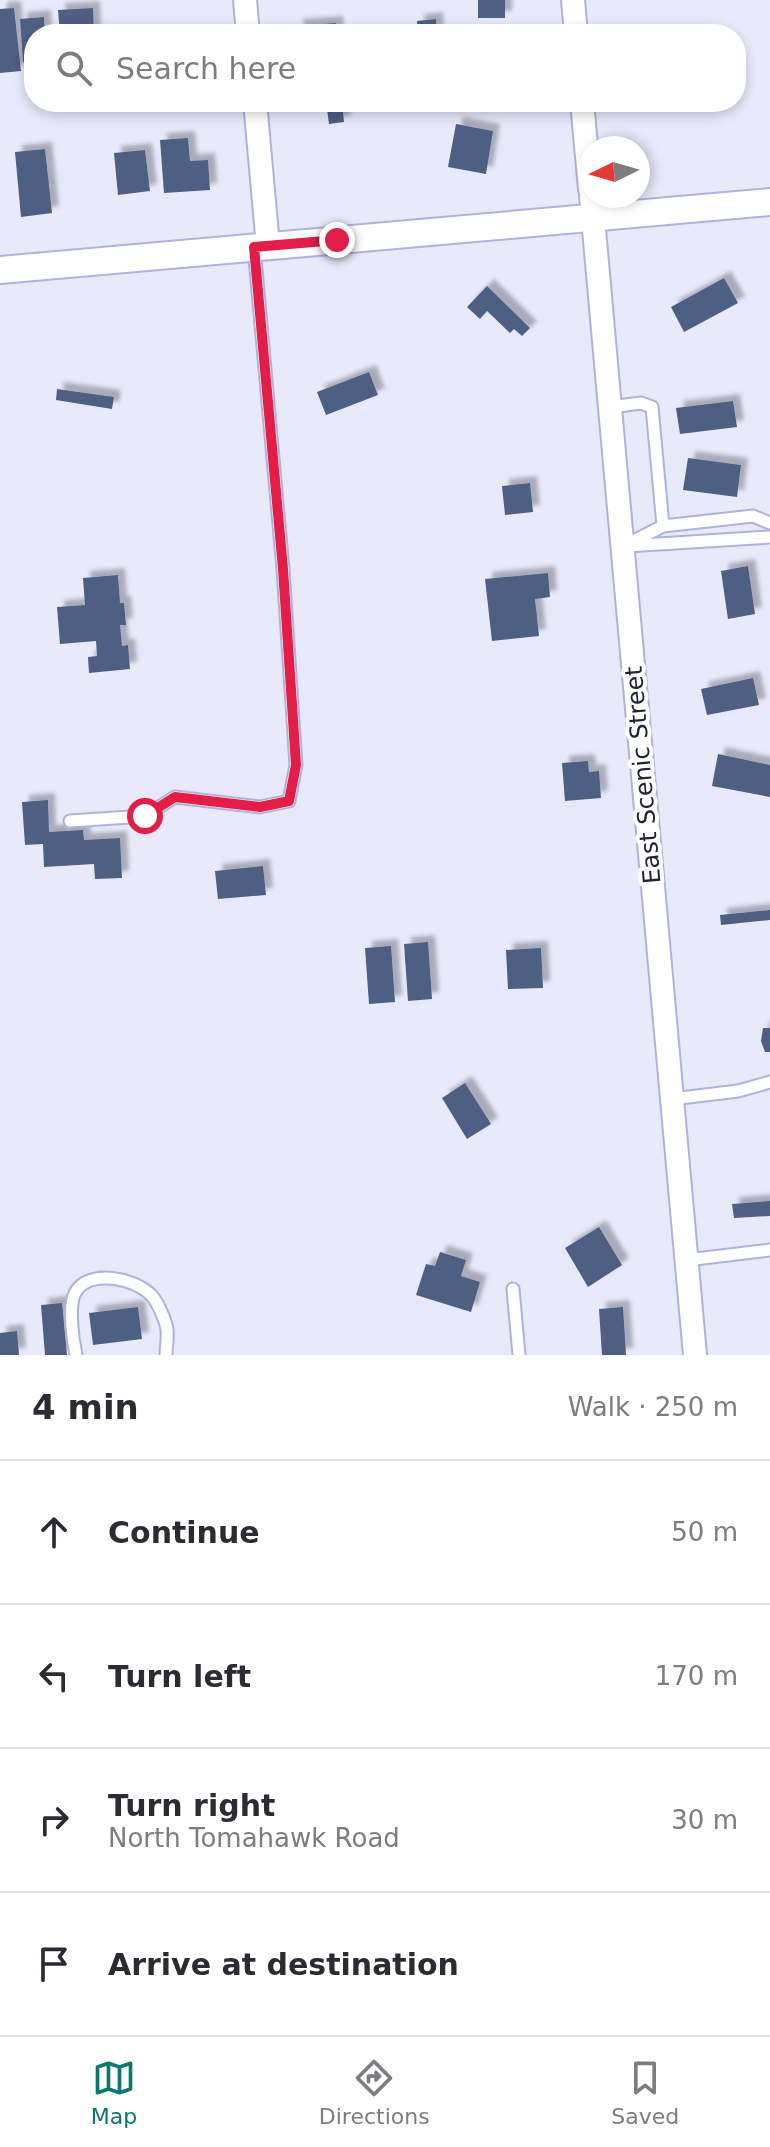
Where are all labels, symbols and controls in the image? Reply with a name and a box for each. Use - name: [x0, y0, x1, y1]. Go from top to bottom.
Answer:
- search box: [24, 24, 746, 112]
- icon: search: [52, 46, 96, 90]
- text: Search here: [116, 51, 296, 86]
- north arrow: [578, 136, 650, 208]
- route end: [319, 222, 355, 258]
- street label: East Scenic Street: [620, 665, 666, 885]
- route start: [127, 798, 163, 834]
- text: 4 min: [32, 1387, 139, 1427]
- text: Walk · 250 m: [568, 1392, 738, 1422]
- icon: ahead: [32, 1510, 76, 1554]
- text: Continue: [108, 1515, 260, 1550]
- text: 50 m: [671, 1517, 738, 1547]
- icon: left: [32, 1654, 76, 1698]
- text: Turn left: [108, 1659, 251, 1694]
- text: 170 m: [655, 1661, 738, 1691]
- text: Turn right: [108, 1788, 275, 1823]
- icon: right: [32, 1798, 76, 1842]
- text: 30 m: [671, 1805, 738, 1835]
- text: North Tomahawk Road: [108, 1823, 400, 1853]
- icon: arrive: [32, 1942, 76, 1986]
- text: Arrive at destination: [108, 1947, 459, 1982]
- tab: Map: [91, 2056, 137, 2129]
- tab: Directions: [319, 2056, 430, 2129]
- tab: Saved: [611, 2056, 679, 2129]

